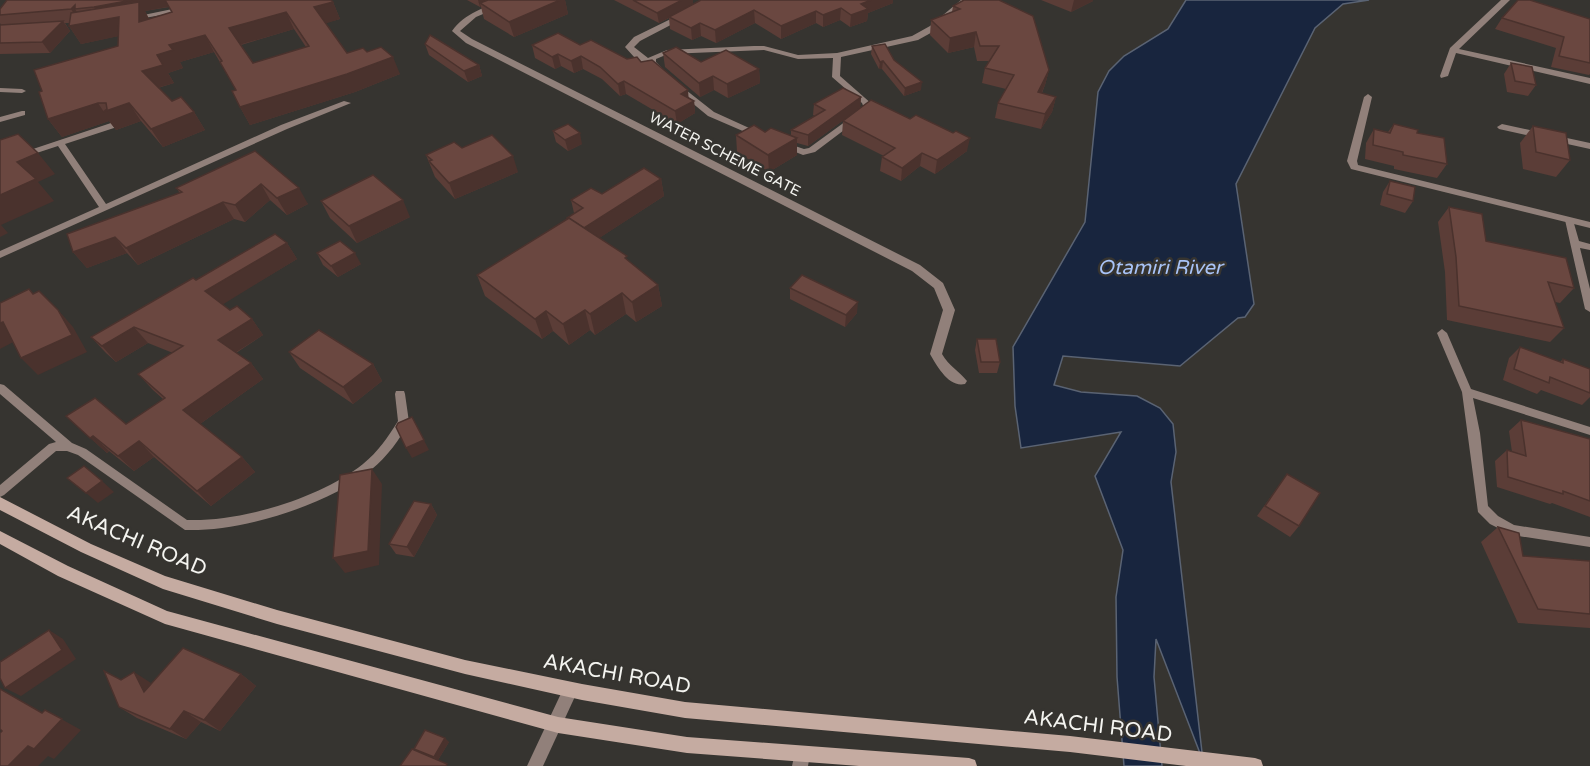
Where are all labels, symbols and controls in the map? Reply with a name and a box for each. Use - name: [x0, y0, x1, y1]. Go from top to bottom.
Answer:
- street label: WATER SCHEME GATE: [646, 108, 804, 200]
- water label: Otamiri River: [1098, 256, 1225, 280]
- street label: AKACHI ROAD: [63, 500, 211, 582]
- street label: AKACHI ROAD: [541, 649, 693, 699]
- street label: AKACHI ROAD: [1022, 704, 1174, 748]

